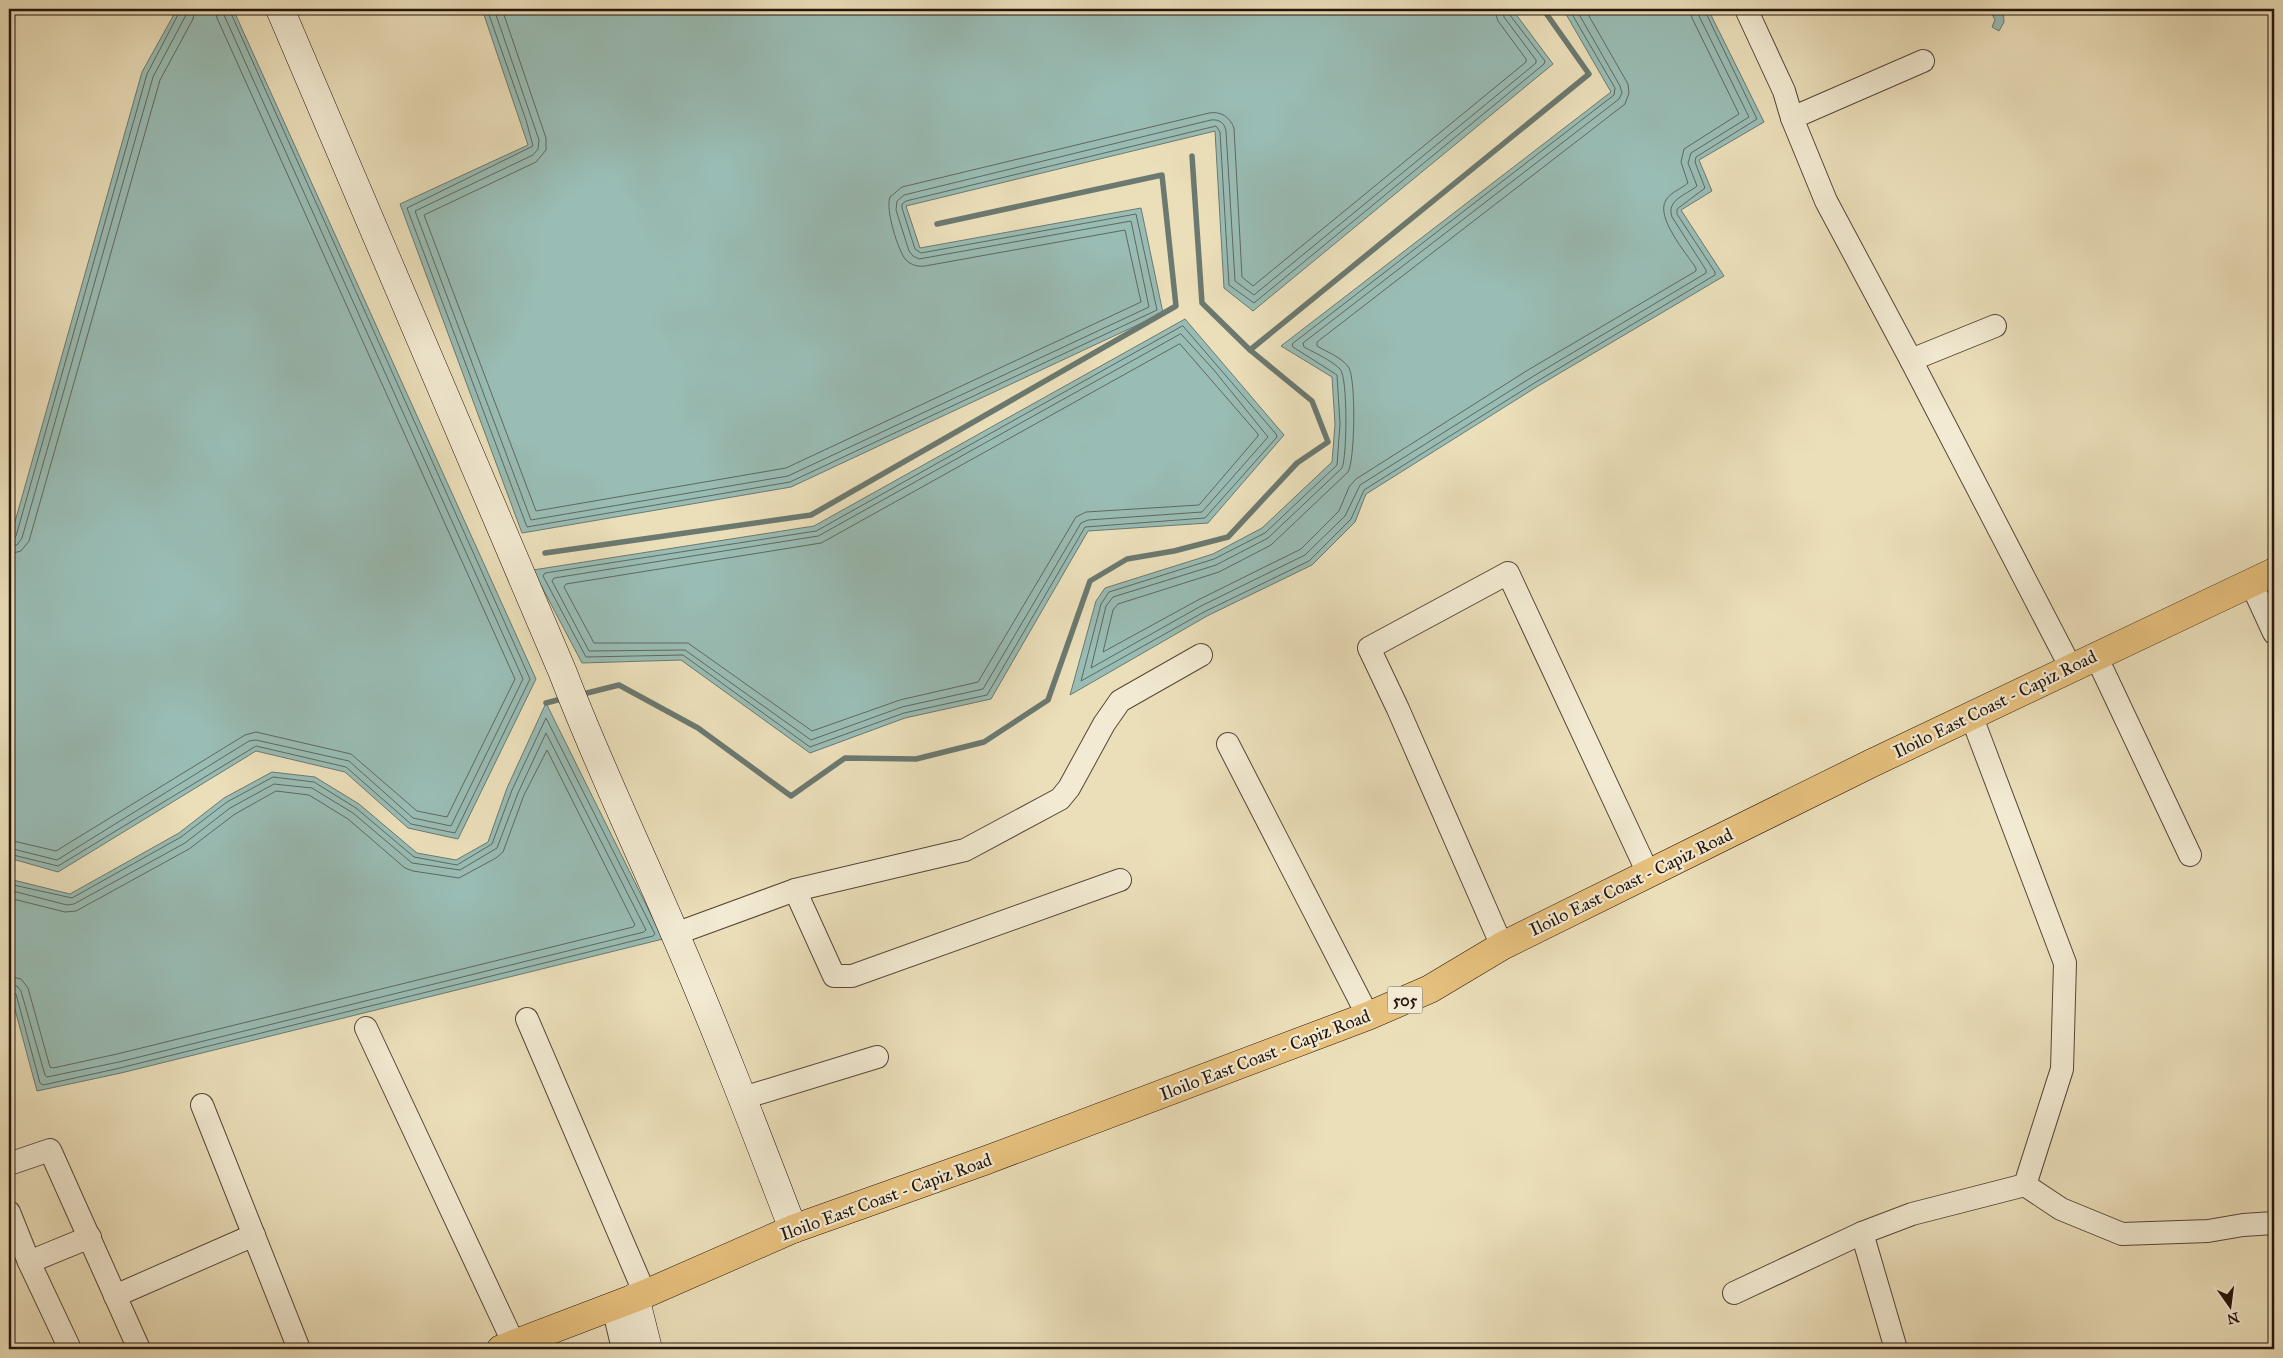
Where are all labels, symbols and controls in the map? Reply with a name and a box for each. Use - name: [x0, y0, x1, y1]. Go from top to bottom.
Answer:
- street label: Iloilo East Coast - Capiz Road: [1890, 645, 2100, 763]
- street label: Iloilo East Coast - Capiz Road: [1526, 823, 1736, 941]
- road number: 505: [1388, 986, 1422, 1014]
- street label: Iloilo East Coast - Capiz Road: [1157, 1005, 1373, 1105]
- street label: Iloilo East Coast - Capiz Road: [777, 1148, 995, 1246]
- north arrow: [2206, 1280, 2256, 1330]
- text: N: [2225, 1308, 2241, 1328]

